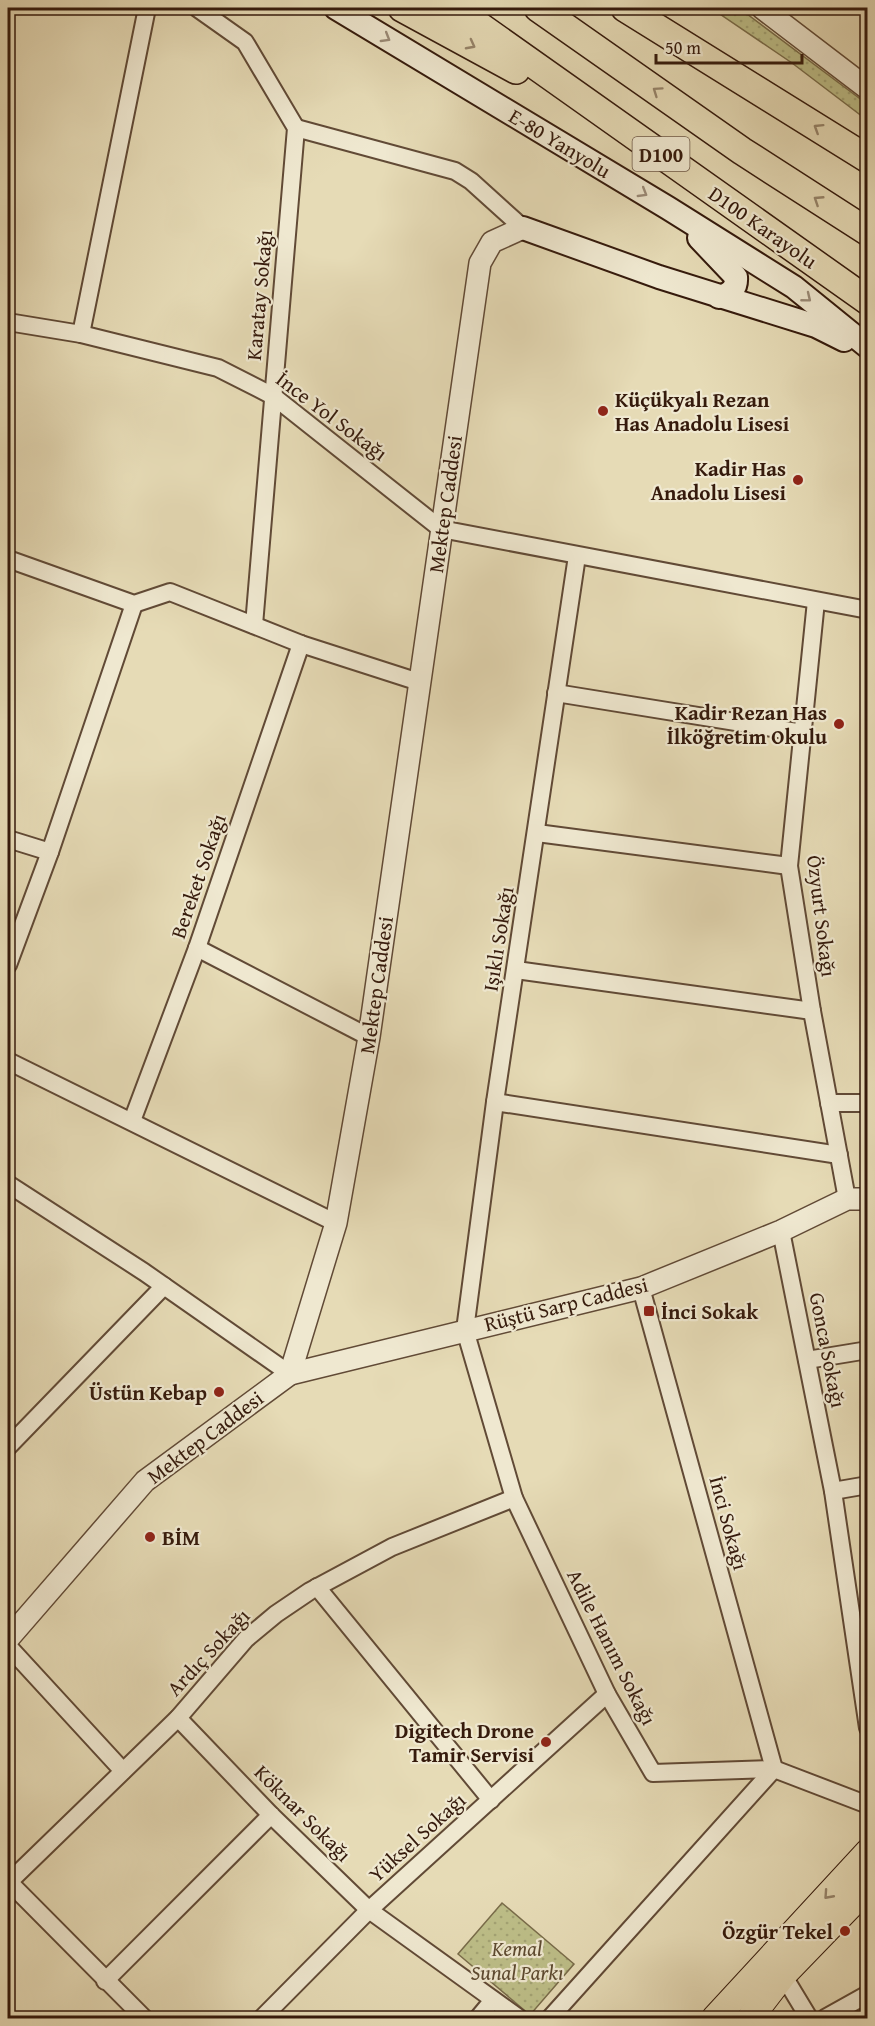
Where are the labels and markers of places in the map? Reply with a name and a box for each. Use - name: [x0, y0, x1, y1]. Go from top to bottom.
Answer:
- place label: Küçükyalı Rezan Has Anadolu Lisesi: [615, 384, 790, 439]
- marker: Küçükyalı Rezan Has Anadolu Lisesi: [596, 404, 610, 418]
- place label: Kadir Has Anadolu Lisesi: [651, 453, 786, 508]
- marker: Kadir Has Anadolu Lisesi: [791, 473, 805, 487]
- place label: Kadir Rezan Has İlköğretim Okulu: [667, 697, 827, 752]
- marker: Kadir Rezan Has İlköğretim Okulu: [832, 717, 846, 731]
- place label: İnci Sokak: [661, 1296, 759, 1327]
- marker: İnci Sokak: [642, 1304, 656, 1318]
- place label: Üstün Kebap: [89, 1377, 207, 1408]
- marker: Üstün Kebap: [212, 1385, 226, 1399]
- place label: BİM: [162, 1522, 200, 1553]
- marker: BİM: [143, 1530, 157, 1544]
- place label: Digitech Drone Tamir Servisi: [395, 1715, 534, 1770]
- marker: Digitech Drone Tamir Servisi: [539, 1735, 553, 1749]
- place label: Özgür Tekel: [722, 1916, 833, 1947]
- marker: Özgür Tekel: [838, 1924, 852, 1938]

